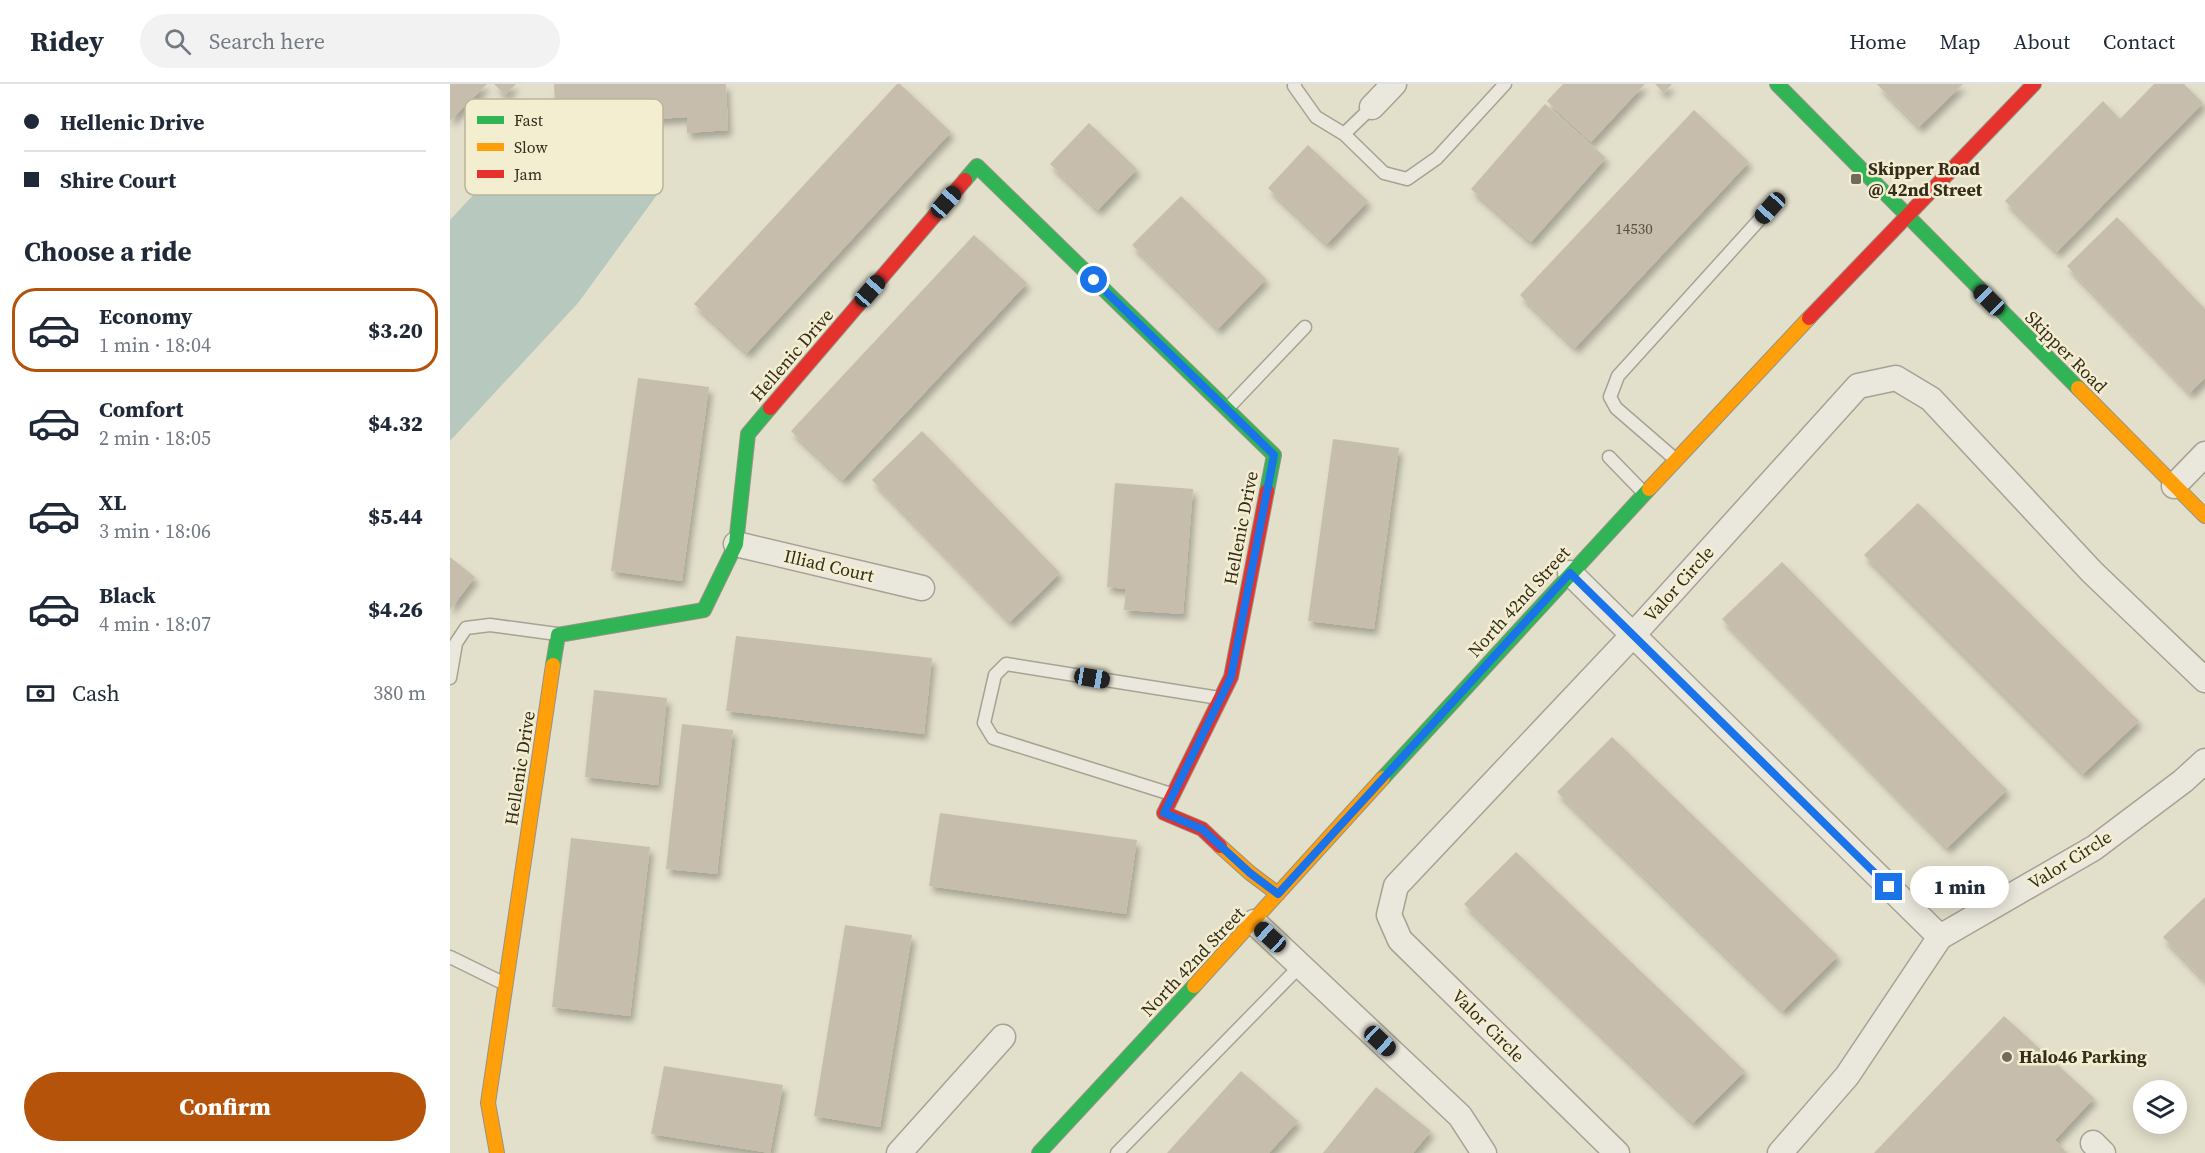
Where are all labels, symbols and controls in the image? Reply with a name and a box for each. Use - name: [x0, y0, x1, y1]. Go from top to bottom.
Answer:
- search box: [140, 14, 560, 68]
- text: Ridey: [30, 22, 104, 60]
- icon: search: [161, 25, 194, 58]
- text: Search here: [209, 26, 325, 56]
- text: Home: [1849, 27, 1907, 56]
- text: Map: [1940, 27, 1981, 56]
- text: About: [2014, 27, 2070, 56]
- text: Contact: [2103, 27, 2175, 56]
- legend: [465, 99, 663, 195]
- text: Hellenic Drive: [60, 107, 204, 137]
- text: Fast: [514, 109, 544, 131]
- text: Slow: [514, 136, 549, 158]
- place label: Skipper Road @ 42nd Street: [1868, 156, 1983, 202]
- text: Jam: [513, 163, 542, 185]
- text: Shire Court: [60, 165, 176, 195]
- marker: Skipper Road @ 42nd Street: [1849, 172, 1863, 186]
- car: [927, 183, 965, 221]
- car: [1751, 189, 1789, 227]
- house number: 14530: [1615, 218, 1653, 239]
- text: Choose a ride: [24, 233, 192, 270]
- route start: [1080, 266, 1107, 293]
- car: [851, 272, 889, 310]
- car: [1970, 281, 2008, 319]
- text: Economy: [99, 301, 193, 331]
- icon: car: [27, 303, 81, 357]
- street label: Hellenic Drive: [744, 303, 839, 406]
- street label: Skipper Road: [2020, 305, 2113, 398]
- text: $3.20: [368, 315, 423, 345]
- text: 1 min · 18:04: [99, 331, 211, 359]
- text: Comfort: [99, 394, 183, 424]
- icon: car: [27, 396, 81, 450]
- text: $4.32: [368, 408, 423, 438]
- text: 2 min · 18:05: [99, 424, 211, 452]
- street label: Hellenic Drive: [1217, 469, 1264, 587]
- text: XL: [99, 487, 126, 517]
- icon: car: [27, 489, 81, 543]
- text: $5.44: [368, 501, 423, 531]
- text: 3 min · 18:06: [99, 517, 211, 545]
- street label: Valor Circle: [1638, 540, 1719, 627]
- street label: North 42nd Street: [1462, 541, 1575, 663]
- street label: Illiad Court: [782, 543, 877, 588]
- text: Black: [99, 580, 156, 610]
- icon: car: [27, 582, 81, 636]
- text: $4.26: [368, 594, 423, 624]
- text: 4 min · 18:07: [99, 610, 211, 638]
- car: [1073, 666, 1111, 690]
- icon: cash: [24, 677, 57, 710]
- text: Cash: [72, 678, 120, 708]
- text: 380 m: [373, 679, 426, 707]
- street label: Hellenic Drive: [498, 709, 541, 827]
- street label: Valor Circle: [2023, 824, 2116, 895]
- callout: 1 min: [1910, 866, 2009, 908]
- route end: [1875, 873, 1902, 900]
- text: 1 min: [1933, 873, 1986, 901]
- street label: North 42nd Street: [1135, 901, 1250, 1022]
- car: [1251, 918, 1289, 956]
- street label: Valor Circle: [1446, 984, 1530, 1068]
- car: [1361, 1022, 1399, 1060]
- place label: Halo46 Parking: [2019, 1044, 2147, 1069]
- marker: Halo46 Parking: [2000, 1050, 2014, 1064]
- button: Confirm: [24, 1072, 426, 1141]
- map controls: [2133, 1080, 2187, 1134]
- button: layers: [2133, 1080, 2187, 1134]

